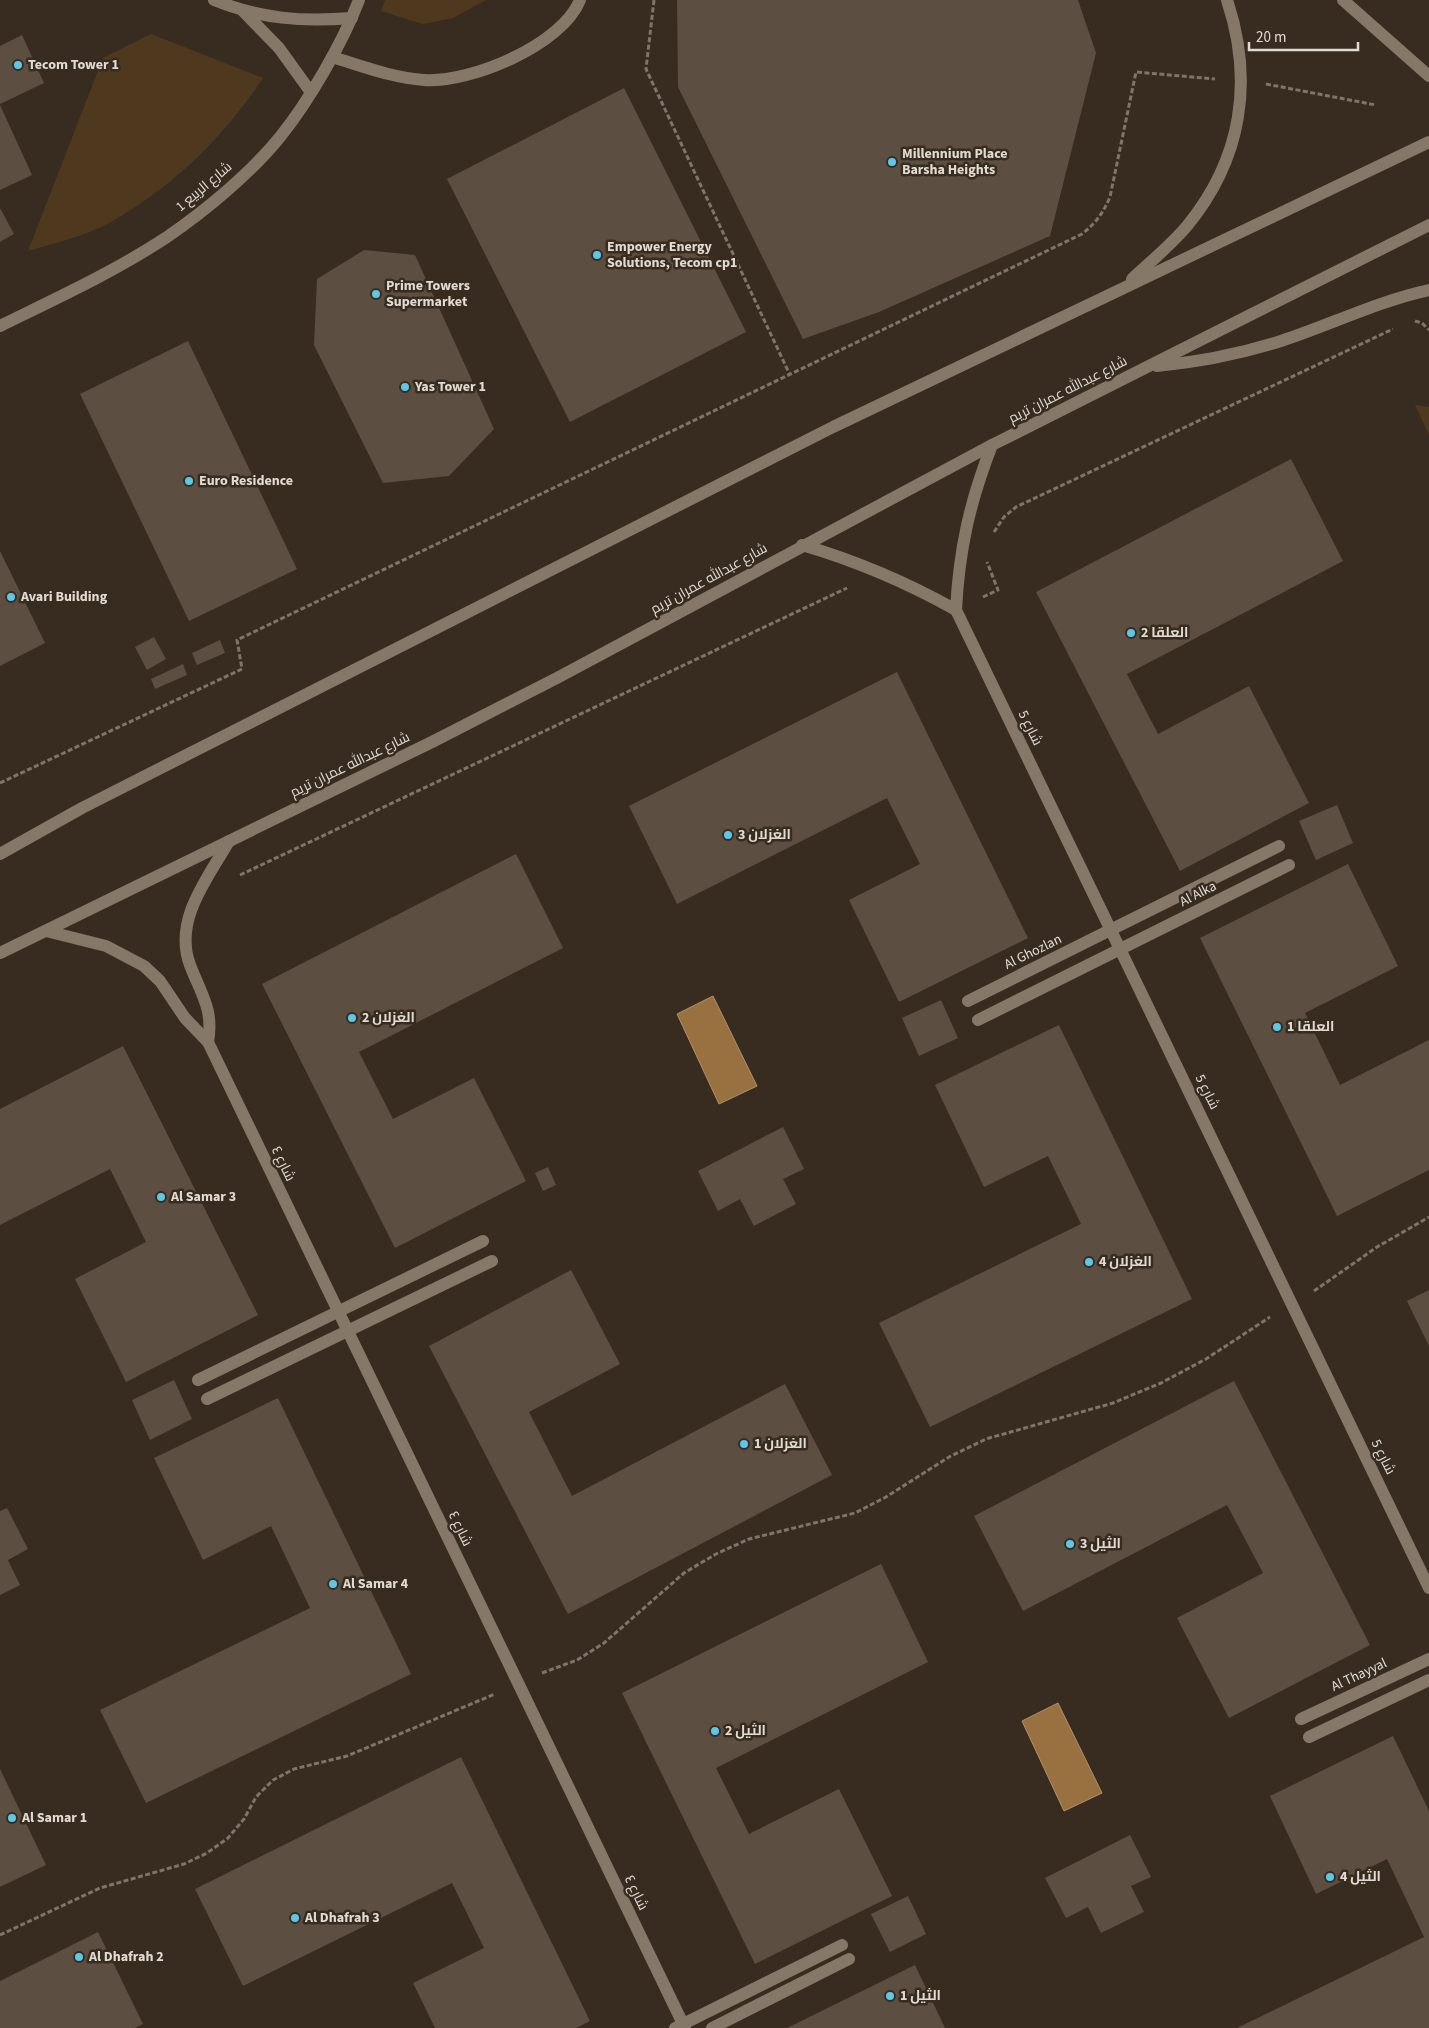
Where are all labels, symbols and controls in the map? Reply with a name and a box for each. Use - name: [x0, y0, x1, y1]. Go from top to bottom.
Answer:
- scale bar: [1249, 20, 1358, 52]
- text: 20 m: [1256, 27, 1286, 48]
- place label: Tecom Tower 1: [28, 55, 119, 75]
- marker: Tecom Tower 1: [12, 59, 24, 71]
- place label: Millennium Place Barsha Heights: [902, 144, 1008, 180]
- marker: Millennium Place Barsha Heights: [886, 156, 898, 168]
- street label: شارع الربيع 1: [171, 157, 237, 217]
- place label: Empower Energy Solutions, Tecom cp1: [607, 237, 737, 273]
- marker: Empower Energy Solutions, Tecom cp1: [591, 249, 603, 261]
- place label: Prime Towers Supermarket: [386, 276, 470, 312]
- marker: Prime Towers Supermarket: [370, 288, 382, 300]
- street label: شارع عبدالله عمران تريم: [1005, 351, 1131, 429]
- place label: Yas Tower 1: [414, 377, 486, 397]
- marker: Yas Tower 1: [399, 381, 411, 393]
- place label: Euro Residence: [199, 471, 293, 491]
- marker: Euro Residence: [183, 475, 195, 487]
- street label: شارع عبدالله عمران تريم: [647, 539, 771, 619]
- place label: Avari Building: [20, 587, 108, 607]
- marker: Avari Building: [5, 591, 17, 603]
- place label: العلقا 2: [1141, 623, 1188, 643]
- marker: العلقا 2: [1125, 627, 1137, 639]
- street label: شارع 5: [1013, 707, 1047, 749]
- street label: شارع عبدالله عمران تريم: [287, 727, 413, 803]
- place label: الغزلان 3: [738, 825, 791, 845]
- marker: الغزلان 3: [722, 829, 734, 841]
- street label: Al Alka: [1176, 876, 1220, 912]
- street label: Al Ghozlan: [1001, 929, 1065, 975]
- place label: الغزلان 2: [362, 1008, 415, 1028]
- marker: الغزلان 2: [346, 1012, 358, 1024]
- place label: العلقا 1: [1287, 1017, 1334, 1037]
- marker: العلقا 1: [1271, 1021, 1283, 1033]
- street label: شارع 5: [1190, 1071, 1224, 1113]
- street label: شارع ٤: [266, 1143, 300, 1185]
- place label: Al Samar 3: [170, 1187, 236, 1207]
- marker: Al Samar 3: [155, 1191, 167, 1203]
- place label: الغزلان 4: [1099, 1252, 1152, 1272]
- marker: الغزلان 4: [1083, 1256, 1095, 1268]
- place label: الغزلان 1: [754, 1434, 807, 1454]
- street label: شارع 5: [1366, 1436, 1400, 1478]
- marker: الغزلان 1: [738, 1438, 750, 1450]
- street label: شارع ٤: [443, 1508, 477, 1550]
- place label: الثيل 3: [1080, 1534, 1121, 1554]
- marker: الثيل 3: [1064, 1538, 1076, 1550]
- place label: Al Samar 4: [342, 1574, 409, 1594]
- marker: Al Samar 4: [327, 1578, 339, 1590]
- street label: Al Thayyal: [1328, 1653, 1391, 1697]
- place label: الثيل 2: [725, 1721, 766, 1741]
- marker: الثيل 2: [709, 1725, 721, 1737]
- place label: Al Samar 1: [21, 1808, 87, 1828]
- marker: Al Samar 1: [6, 1812, 18, 1824]
- place label: الثيل 4: [1340, 1867, 1381, 1887]
- marker: الثيل 4: [1324, 1871, 1336, 1883]
- street label: شارع ٤: [619, 1872, 653, 1914]
- place label: Al Dhafrah 3: [304, 1908, 380, 1928]
- marker: Al Dhafrah 3: [289, 1912, 301, 1924]
- place label: Al Dhafrah 2: [88, 1947, 164, 1967]
- marker: Al Dhafrah 2: [73, 1951, 85, 1963]
- place label: الثيل 1: [900, 1986, 941, 2006]
- marker: الثيل 1: [884, 1990, 896, 2002]

